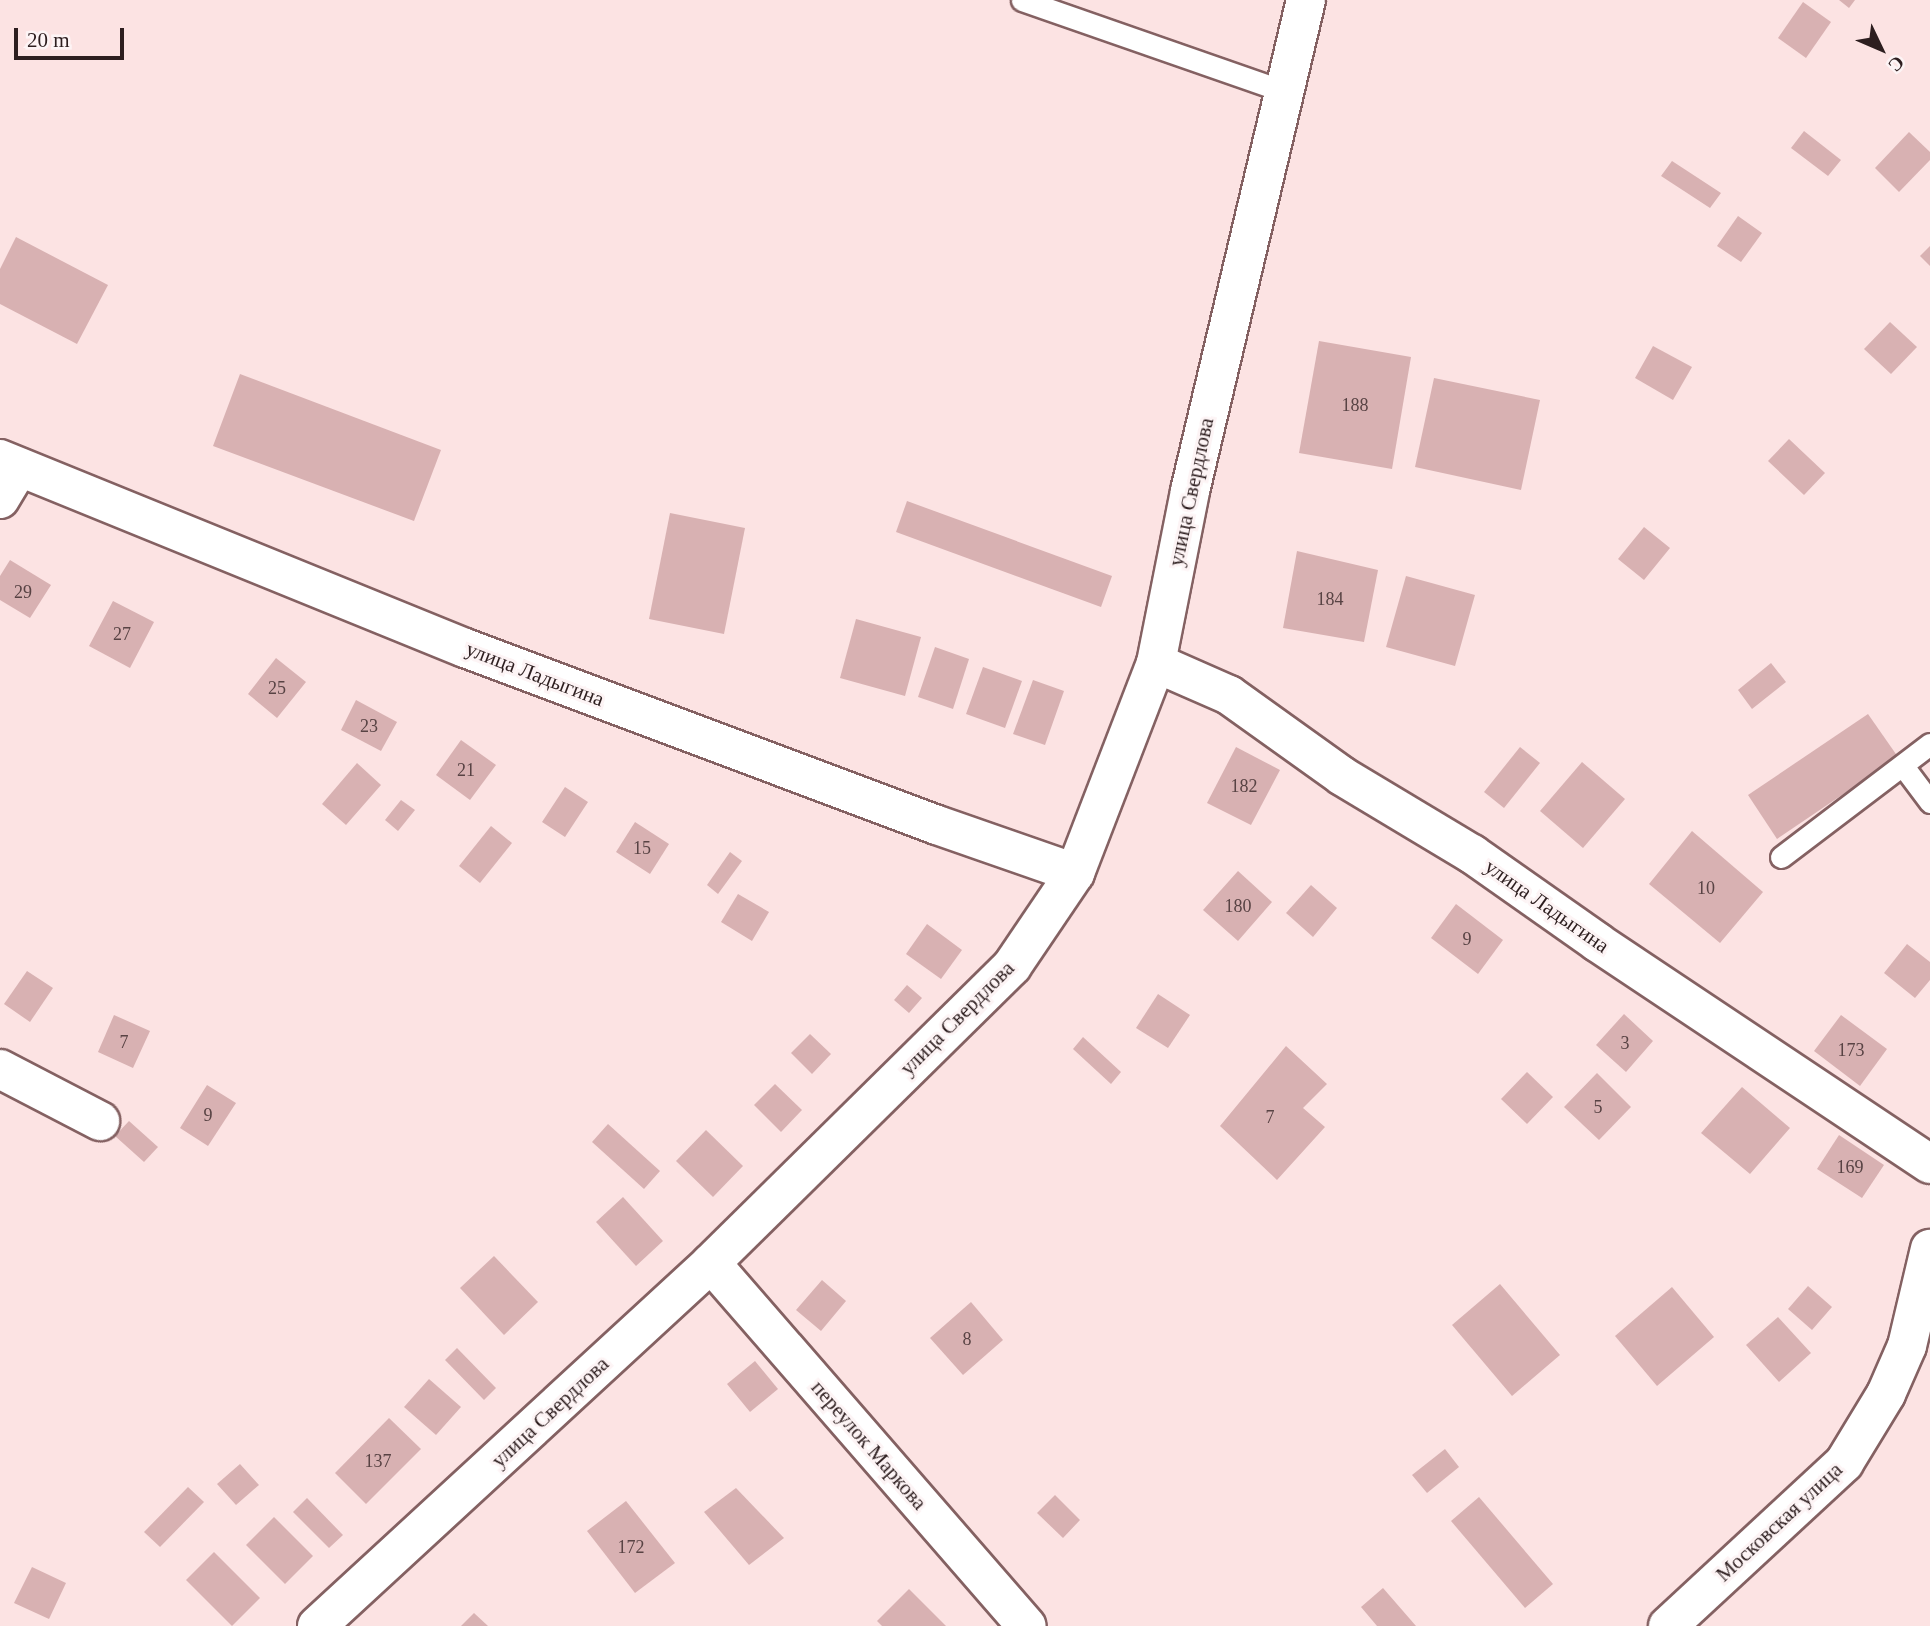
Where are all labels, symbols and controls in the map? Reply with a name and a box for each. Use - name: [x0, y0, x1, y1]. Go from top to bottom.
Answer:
- scale bar: [18, 14, 128, 58]
- north arrow: [1846, 14, 1916, 84]
- text: 20 m: [27, 28, 70, 52]
- text: С: [1884, 52, 1909, 76]
- house number: 188: [1342, 394, 1368, 416]
- street label: улица Свердлова: [1163, 415, 1219, 569]
- house number: 29: [14, 581, 32, 603]
- house number: 184: [1316, 588, 1344, 610]
- house number: 27: [113, 623, 131, 645]
- street label: улица Ладыгина: [462, 636, 608, 712]
- house number: 25: [268, 677, 286, 699]
- house number: 23: [360, 715, 378, 737]
- house number: 21: [457, 759, 475, 781]
- house number: 182: [1231, 775, 1258, 797]
- house number: 15: [633, 837, 651, 859]
- street label: улица Ладыгина: [1480, 854, 1614, 958]
- house number: 10: [1697, 877, 1715, 899]
- house number: 180: [1224, 895, 1252, 917]
- house number: 9: [1462, 928, 1472, 950]
- street label: улица Свердлова: [895, 956, 1019, 1080]
- house number: 7: [120, 1031, 128, 1053]
- house number: 3: [1620, 1032, 1630, 1054]
- house number: 173: [1838, 1039, 1865, 1061]
- house number: 5: [1594, 1096, 1602, 1118]
- house number: 9: [204, 1104, 212, 1126]
- house number: 7: [1266, 1106, 1274, 1128]
- house number: 169: [1836, 1156, 1864, 1178]
- house number: 8: [962, 1328, 972, 1350]
- street label: улица Свердлова: [486, 1351, 614, 1473]
- street label: переулок Маркова: [806, 1375, 932, 1515]
- house number: 137: [364, 1450, 392, 1472]
- street label: Московская улица: [1711, 1457, 1847, 1587]
- house number: 172: [618, 1536, 644, 1558]

